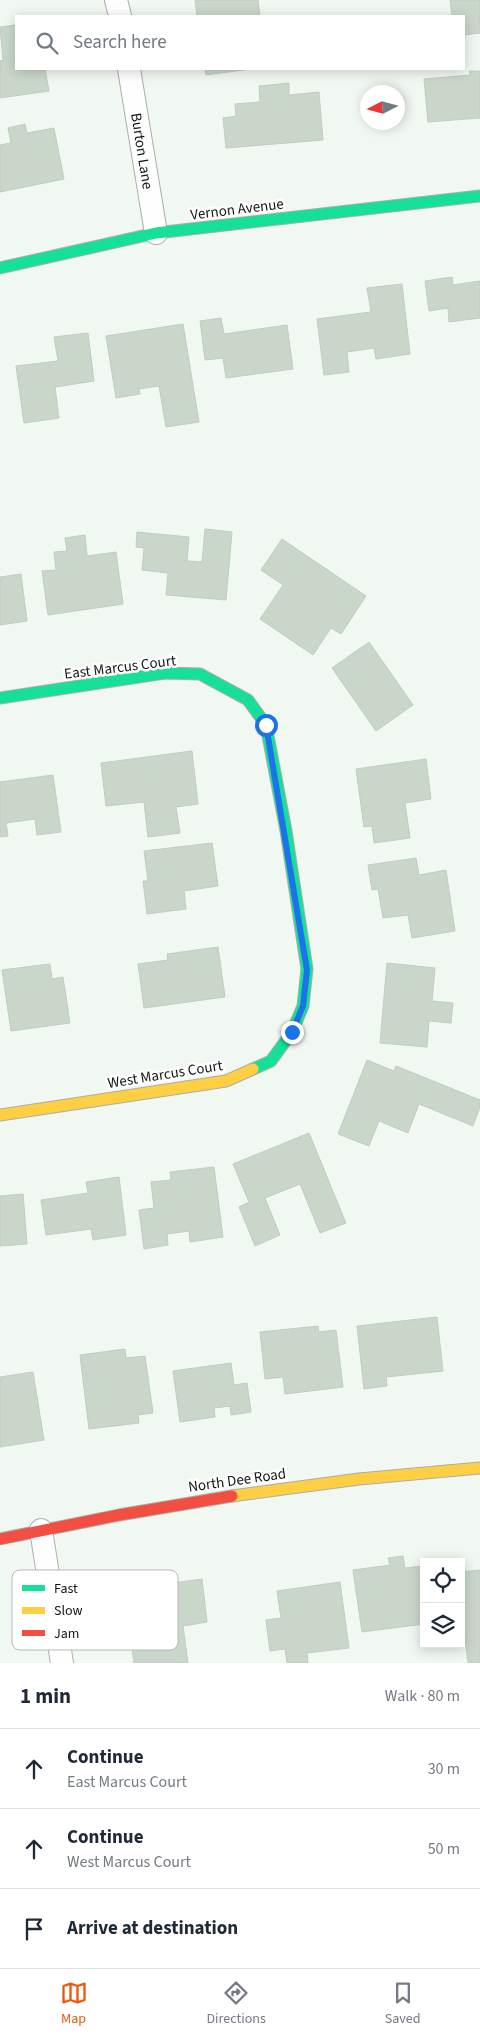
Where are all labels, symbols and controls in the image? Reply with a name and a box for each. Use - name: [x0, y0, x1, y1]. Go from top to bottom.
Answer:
- search box: [15, 15, 465, 70]
- icon: search: [33, 29, 61, 57]
- text: Search here: [73, 29, 167, 56]
- north arrow: [360, 85, 405, 130]
- street label: Burton Lane: [125, 111, 158, 191]
- street label: Vernon Avenue: [189, 193, 285, 226]
- street label: East Marcus Court: [63, 650, 177, 685]
- route start: [255, 714, 278, 737]
- route end: [281, 1021, 304, 1044]
- street label: West Marcus Court: [106, 1055, 224, 1094]
- street label: North Dee Road: [187, 1463, 287, 1498]
- map controls: [420, 1558, 465, 1648]
- button: locate: [420, 1558, 465, 1603]
- legend: [12, 1570, 178, 1650]
- text: Fast: [54, 1579, 78, 1599]
- text: Slow: [54, 1601, 83, 1621]
- button: layers: [420, 1603, 465, 1648]
- text: Jam: [54, 1624, 79, 1644]
- text: 1 min: [20, 1681, 71, 1711]
- text: Walk · 80 m: [385, 1685, 460, 1707]
- text: Continue: [67, 1744, 144, 1771]
- icon: ahead: [20, 1755, 48, 1783]
- text: 30 m: [428, 1758, 460, 1780]
- text: East Marcus Court: [67, 1771, 187, 1793]
- text: Continue: [67, 1824, 144, 1851]
- icon: ahead: [20, 1835, 48, 1863]
- text: 50 m: [428, 1838, 460, 1860]
- text: West Marcus Court: [67, 1851, 191, 1873]
- icon: arrive: [20, 1915, 48, 1943]
- text: Arrive at destination: [67, 1915, 238, 1942]
- tab: Map: [60, 1979, 88, 2029]
- tab: Directions: [207, 1979, 266, 2029]
- tab: Saved: [385, 1979, 420, 2029]

